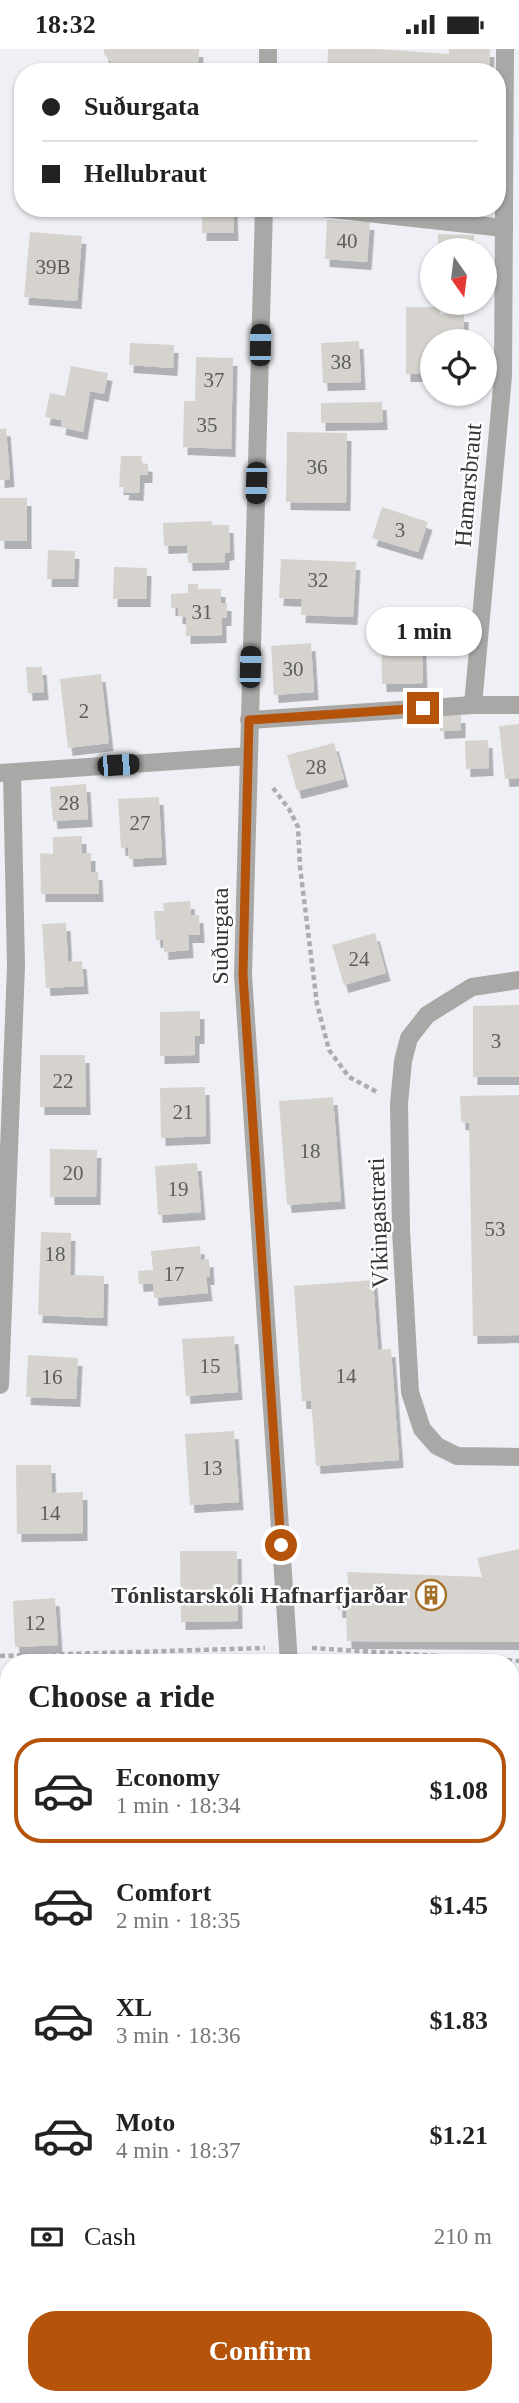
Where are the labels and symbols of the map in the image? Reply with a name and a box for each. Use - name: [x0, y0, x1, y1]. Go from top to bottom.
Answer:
- house number: 40: [337, 229, 358, 253]
- north arrow: [420, 238, 497, 315]
- house number: 39B: [35, 255, 71, 279]
- car: [250, 324, 271, 366]
- house number: 38: [331, 350, 352, 374]
- house number: 37: [204, 368, 225, 392]
- house number: 35: [197, 413, 218, 437]
- street label: Hamarsbraut: [450, 422, 486, 548]
- house number: 36: [307, 455, 328, 479]
- car: [245, 462, 268, 504]
- house number: 3: [395, 518, 405, 542]
- house number: 32: [308, 568, 329, 592]
- house number: 31: [192, 600, 213, 624]
- callout: 1 min: [365, 607, 481, 655]
- car: [239, 646, 262, 688]
- house number: 30: [283, 657, 304, 681]
- route end: [407, 692, 439, 724]
- house number: 2: [79, 699, 89, 723]
- car: [97, 753, 140, 777]
- house number: 28: [306, 755, 327, 779]
- house number: 28: [59, 791, 80, 815]
- house number: 27: [130, 811, 151, 835]
- street label: Suðurgata: [207, 887, 233, 984]
- house number: 24: [349, 947, 370, 971]
- house number: 3: [491, 1029, 501, 1053]
- house number: 22: [53, 1069, 74, 1093]
- house number: 21: [173, 1100, 194, 1124]
- house number: 18: [300, 1139, 321, 1163]
- street label: Víkingastræti: [363, 1157, 393, 1289]
- house number: 20: [63, 1161, 84, 1185]
- house number: 19: [168, 1177, 189, 1201]
- house number: 53: [485, 1217, 506, 1241]
- house number: 18: [45, 1242, 66, 1266]
- house number: 17: [164, 1262, 185, 1286]
- house number: 15: [200, 1354, 221, 1378]
- house number: 14: [336, 1364, 357, 1388]
- house number: 16: [42, 1365, 63, 1389]
- house number: 13: [202, 1456, 223, 1480]
- house number: 14: [40, 1501, 61, 1525]
- route start: [265, 1529, 297, 1561]
- building icon: Tónlistarskóli Hafnarfjarðar: [414, 1578, 448, 1612]
- place label: Tónlistarskóli Hafnarfjarðar: [111, 1582, 408, 1608]
- house number: 12: [25, 1611, 46, 1635]

